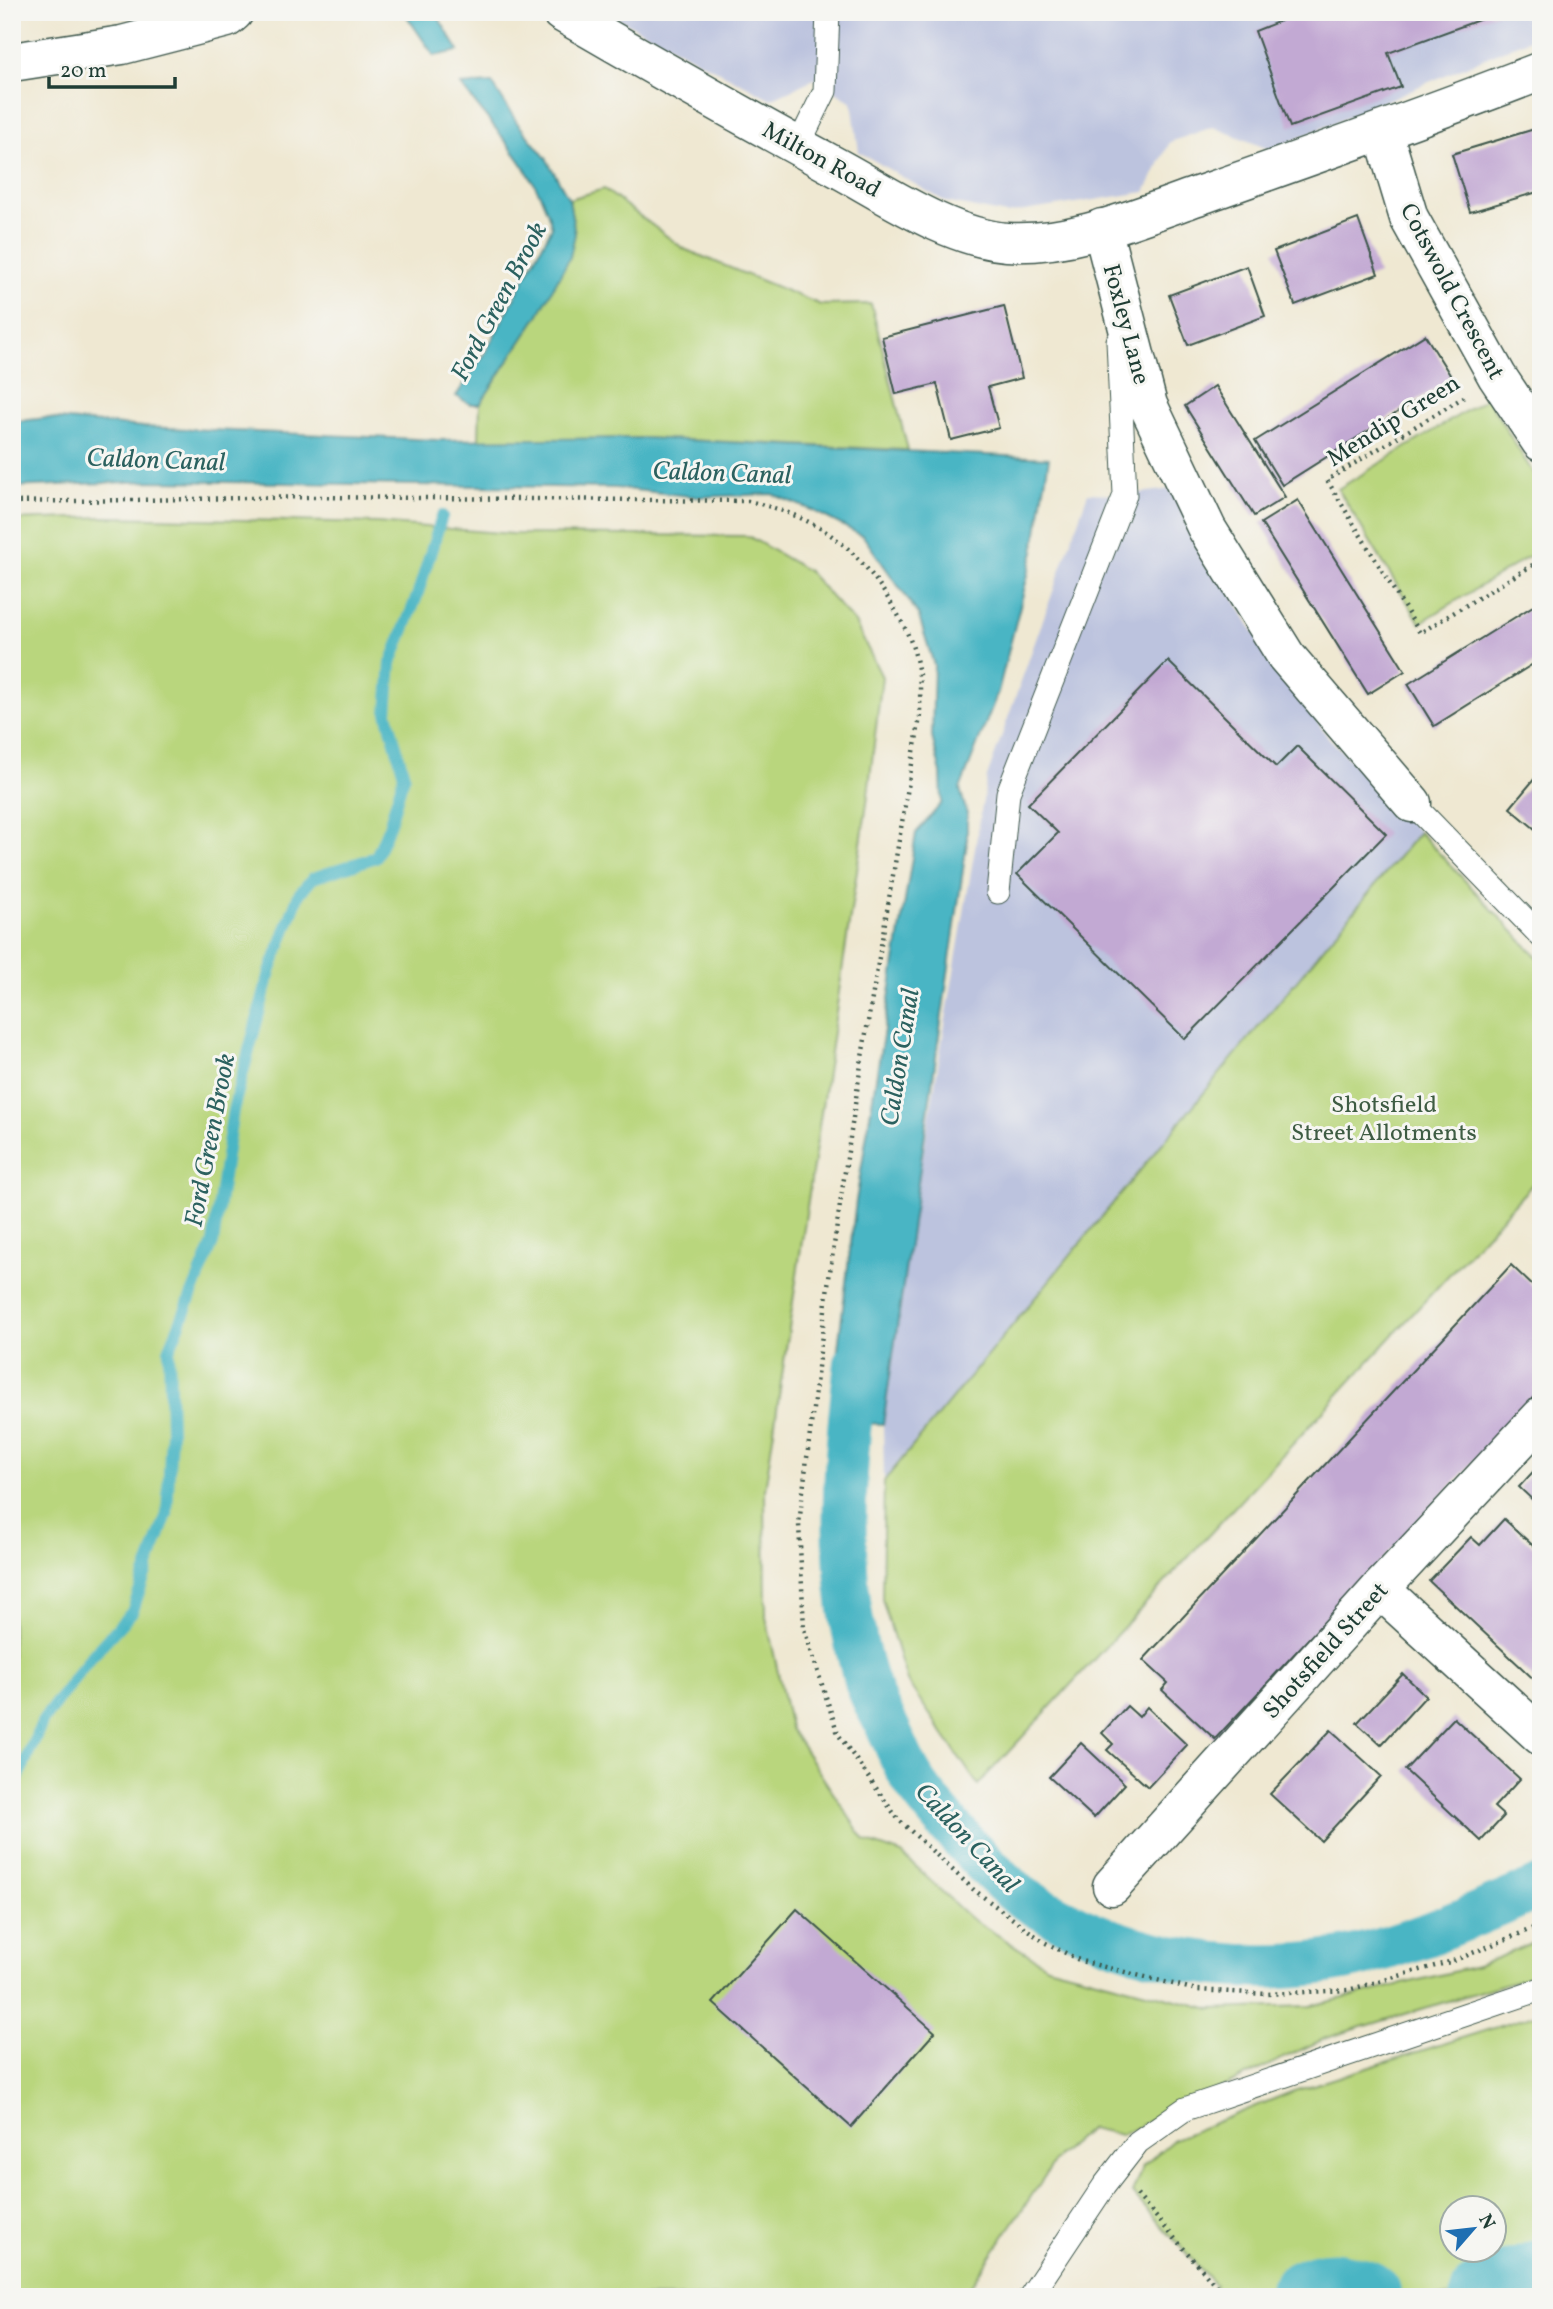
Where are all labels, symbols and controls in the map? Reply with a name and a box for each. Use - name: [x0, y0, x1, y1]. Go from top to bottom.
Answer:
- scale bar: [49, 46, 175, 90]
- text: 20 m: [60, 57, 106, 86]
- street label: Milton Road: [755, 114, 887, 207]
- street label: Cotswold Crescent: [1390, 198, 1512, 386]
- water label: Ford Green Brook: [443, 216, 557, 388]
- street label: Foxley Lane: [1093, 260, 1157, 389]
- street label: Mendip Green: [1321, 367, 1467, 476]
- water label: Caldon Canal: [86, 441, 226, 481]
- water label: Caldon Canal: [652, 454, 792, 494]
- water label: Caldon Canal: [872, 985, 930, 1129]
- water label: Ford Green Brook: [177, 1051, 245, 1230]
- park label: Shotsfield Street Allotments: [1291, 1089, 1477, 1151]
- street label: Shotsfield Street: [1256, 1575, 1397, 1727]
- water label: Caldon Canal: [906, 1775, 1027, 1902]
- north arrow: [1438, 2194, 1508, 2264]
- text: N: [1472, 2210, 1501, 2234]

